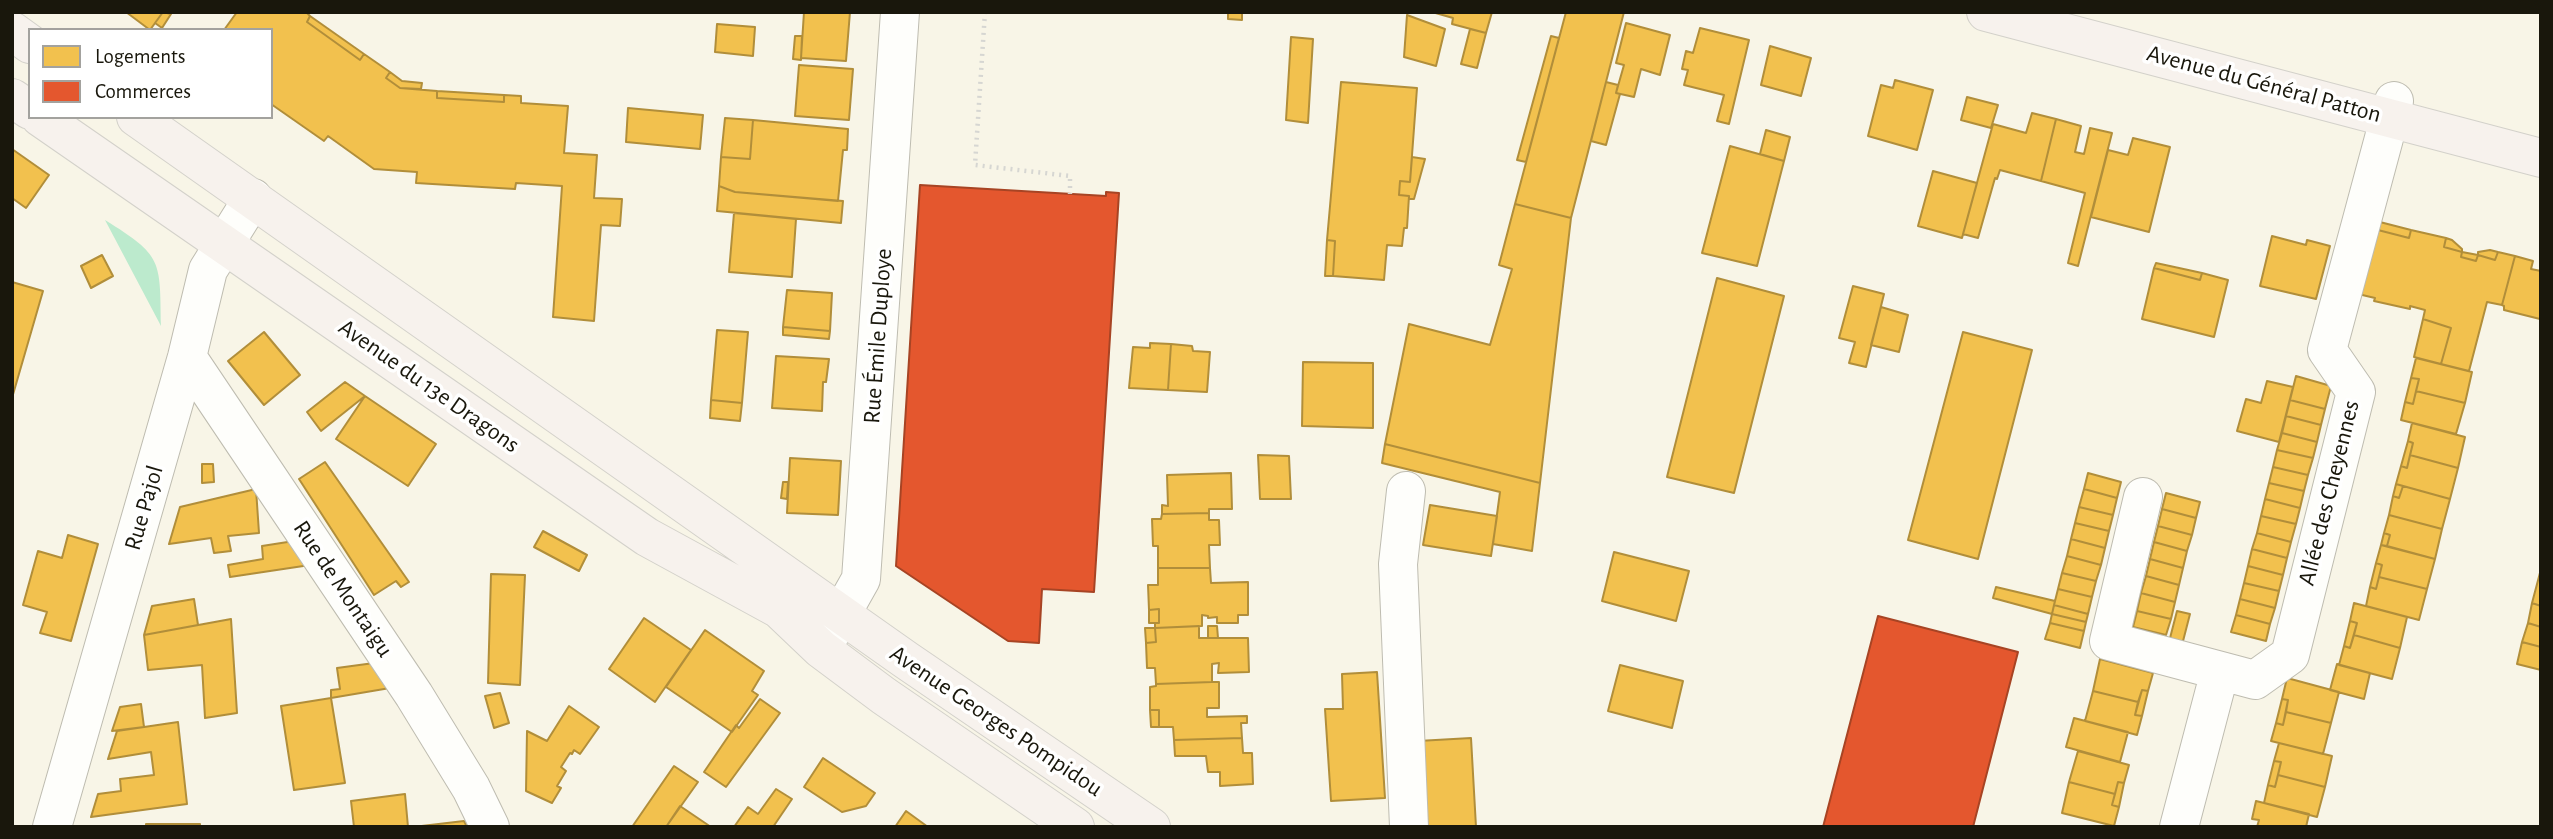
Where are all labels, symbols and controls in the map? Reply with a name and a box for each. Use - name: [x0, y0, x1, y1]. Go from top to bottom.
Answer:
- legend: [28, 28, 273, 119]
- street label: Avenue du Général Patton: [2144, 39, 2384, 129]
- text: Logements: [95, 46, 185, 67]
- text: Commerces: [95, 81, 191, 102]
- street label: Rue Émile Duploye: [858, 247, 898, 425]
- street label: Avenue du 13e Dragons: [333, 313, 525, 459]
- street label: Allée des Cheyennes: [2292, 398, 2366, 588]
- street label: Rue Pajol: [118, 462, 170, 554]
- street label: Rue de Montaigu: [287, 515, 399, 663]
- street label: Avenue Georges Pompidou: [884, 639, 1108, 803]

